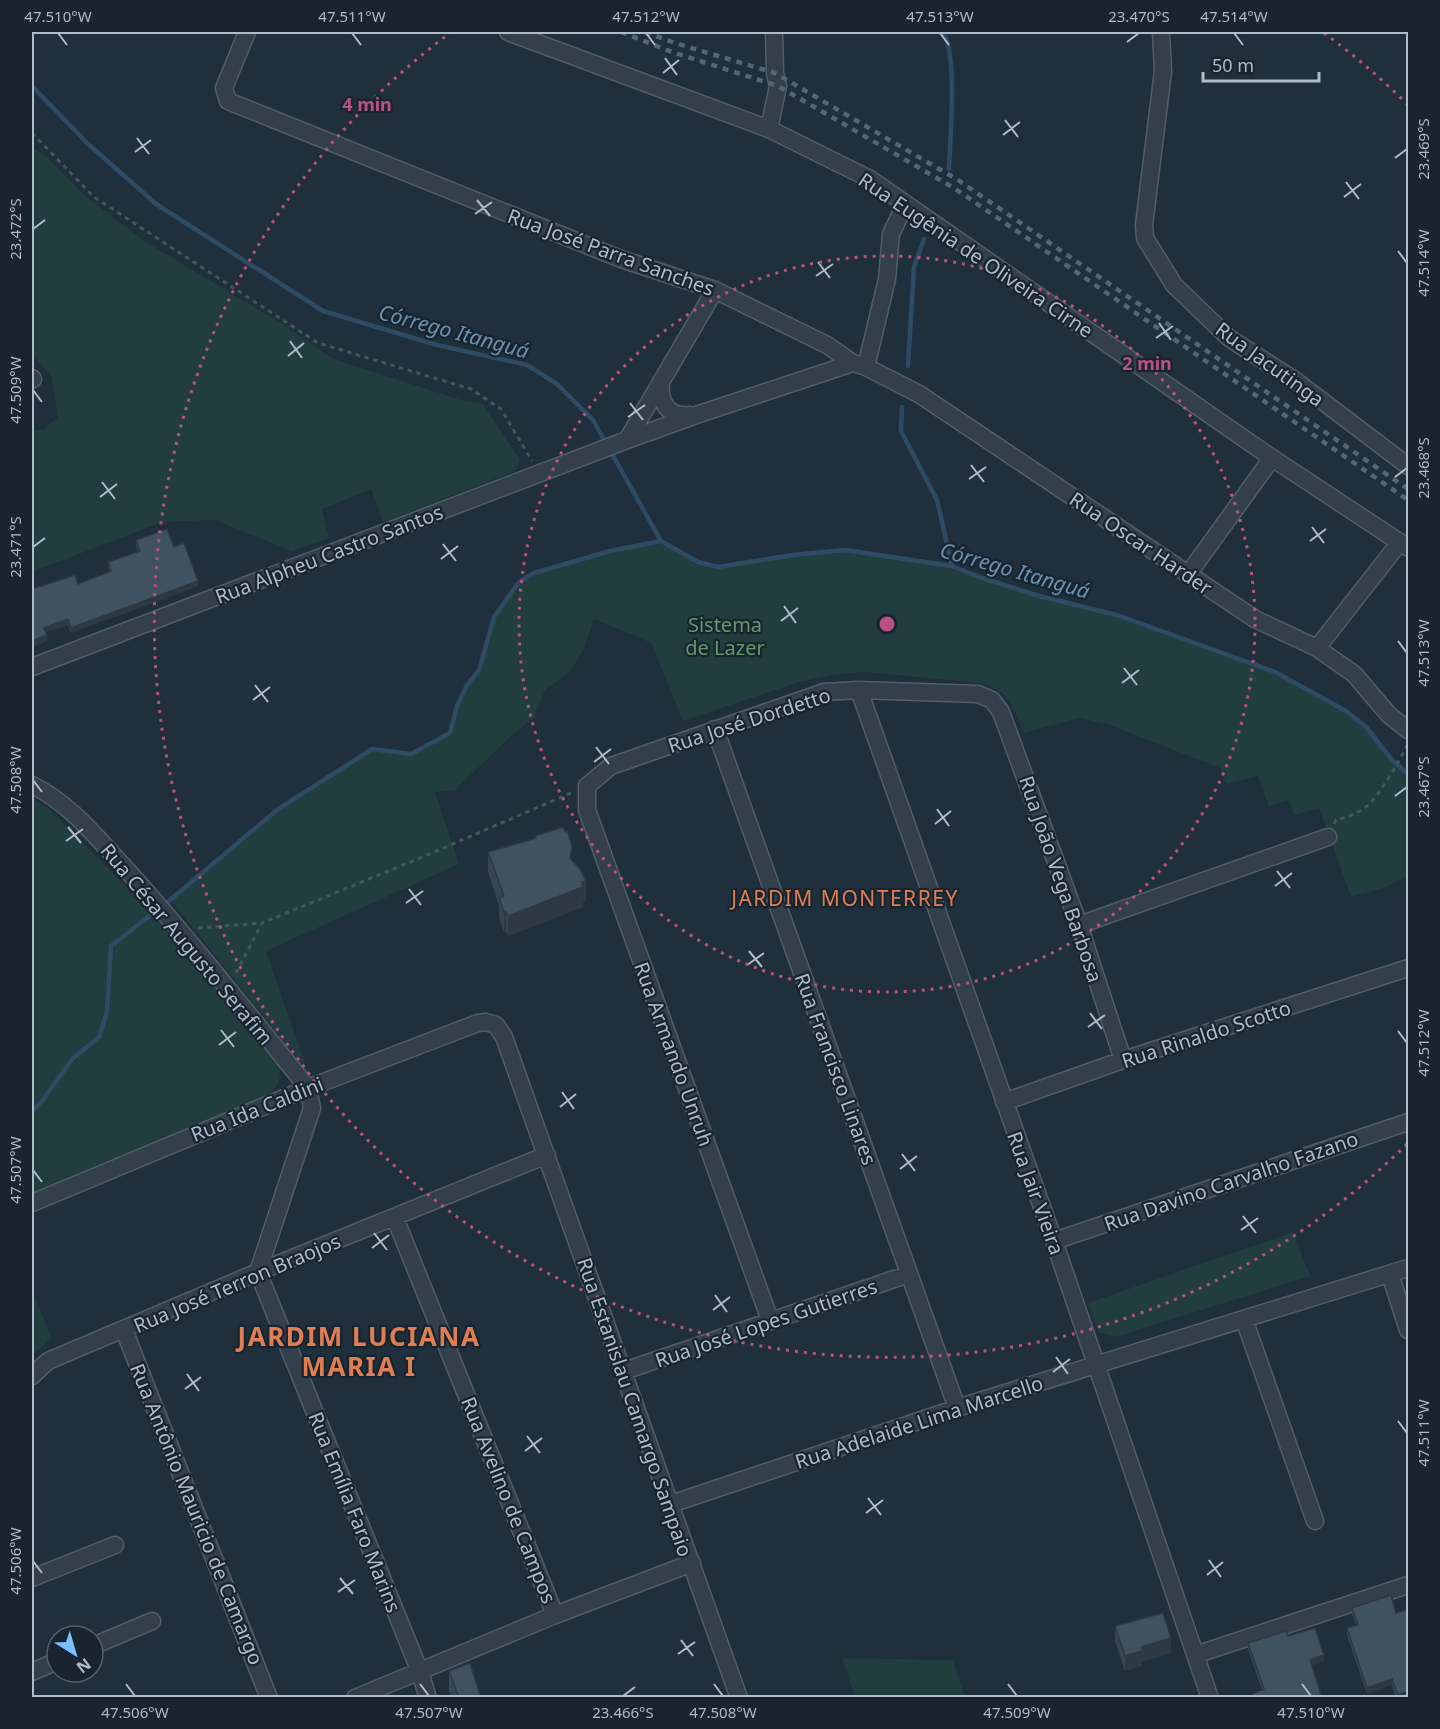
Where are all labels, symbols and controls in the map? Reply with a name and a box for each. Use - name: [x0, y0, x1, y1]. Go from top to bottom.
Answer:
- text: 47.510°W: [24, 6, 92, 26]
- text: 47.511°W: [318, 6, 386, 26]
- text: 47.512°W: [612, 6, 680, 26]
- text: 47.513°W: [906, 6, 974, 26]
- text: 23.470°S: [1108, 6, 1170, 26]
- text: 47.514°W: [1200, 6, 1268, 26]
- scale bar: [1203, 45, 1318, 83]
- text: 50 m: [1212, 53, 1254, 77]
- text: 4 min: [342, 92, 392, 116]
- text: 23.469°S: [1413, 118, 1433, 180]
- street label: Rua Eugênia de Oliveira Cirne: [853, 166, 1099, 344]
- text: 23.472°S: [5, 198, 25, 260]
- street label: Rua José Parra Sanches: [504, 202, 718, 302]
- text: 47.514°W: [1413, 229, 1433, 297]
- water label: Córrego Itanguá: [376, 297, 532, 365]
- street label: Rua Jacutinga: [1210, 315, 1330, 413]
- text: 2 min: [1122, 351, 1172, 375]
- text: 47.509°W: [5, 356, 25, 424]
- text: 23.468°S: [1413, 437, 1433, 499]
- street label: Rua Oscar Harder: [1064, 485, 1218, 601]
- street label: Rua Alpheu Castro Santos: [211, 498, 447, 610]
- text: 23.471°S: [5, 516, 25, 578]
- water label: Córrego Itanguá: [937, 535, 1093, 605]
- park label: Sistema de Lazer: [685, 611, 765, 661]
- centre of rings: [877, 614, 897, 634]
- text: 47.513°W: [1413, 619, 1433, 687]
- street label: Rua José Dordetto: [664, 681, 834, 759]
- text: 47.508°W: [5, 746, 25, 814]
- text: 23.467°S: [1413, 756, 1433, 818]
- street label: Rua João Vega Barbosa: [1013, 772, 1109, 986]
- street label: Rua César Augusto Serafim: [95, 838, 279, 1050]
- district label: JARDIM MONTERREY: [729, 884, 959, 912]
- street label: Rua Armando Unruh: [628, 958, 720, 1150]
- street label: Rua Francisco Linares: [789, 969, 883, 1169]
- street label: Rua Rinaldo Scotto: [1118, 994, 1294, 1074]
- text: 47.512°W: [1413, 1009, 1433, 1077]
- street label: Rua Ida Caldini: [187, 1070, 327, 1148]
- street label: Rua Davino Carvalho Fazano: [1100, 1125, 1362, 1237]
- street label: Rua Jair Vieira: [1001, 1128, 1071, 1258]
- text: 47.507°W: [5, 1136, 25, 1204]
- street label: Rua José Terron Braojos: [129, 1227, 345, 1339]
- street label: Rua Estanislau Camargo Sampaio: [571, 1254, 699, 1560]
- street label: Rua José Lopes Gutierres: [651, 1272, 881, 1374]
- district label: JARDIM LUCIANA MARIA I: [236, 1318, 480, 1384]
- street label: Rua Antônio Mauricio de Camargo: [124, 1359, 270, 1669]
- street label: Rua Adelaide Lima Marcello: [792, 1369, 1046, 1475]
- street label: Rua Avelino de Campos: [455, 1393, 563, 1607]
- text: 47.511°W: [1413, 1399, 1433, 1467]
- street label: Rua Emília Faro Marins: [302, 1408, 408, 1616]
- text: 47.506°W: [5, 1527, 25, 1595]
- north arrow: [45, 1624, 105, 1684]
- text: N: [72, 1653, 96, 1679]
- text: 47.506°W: [101, 1702, 169, 1722]
- text: 47.507°W: [395, 1702, 463, 1722]
- text: 23.466°S: [592, 1702, 654, 1722]
- text: 47.508°W: [689, 1702, 757, 1722]
- text: 47.509°W: [983, 1702, 1051, 1722]
- text: 47.510°W: [1277, 1702, 1345, 1722]

